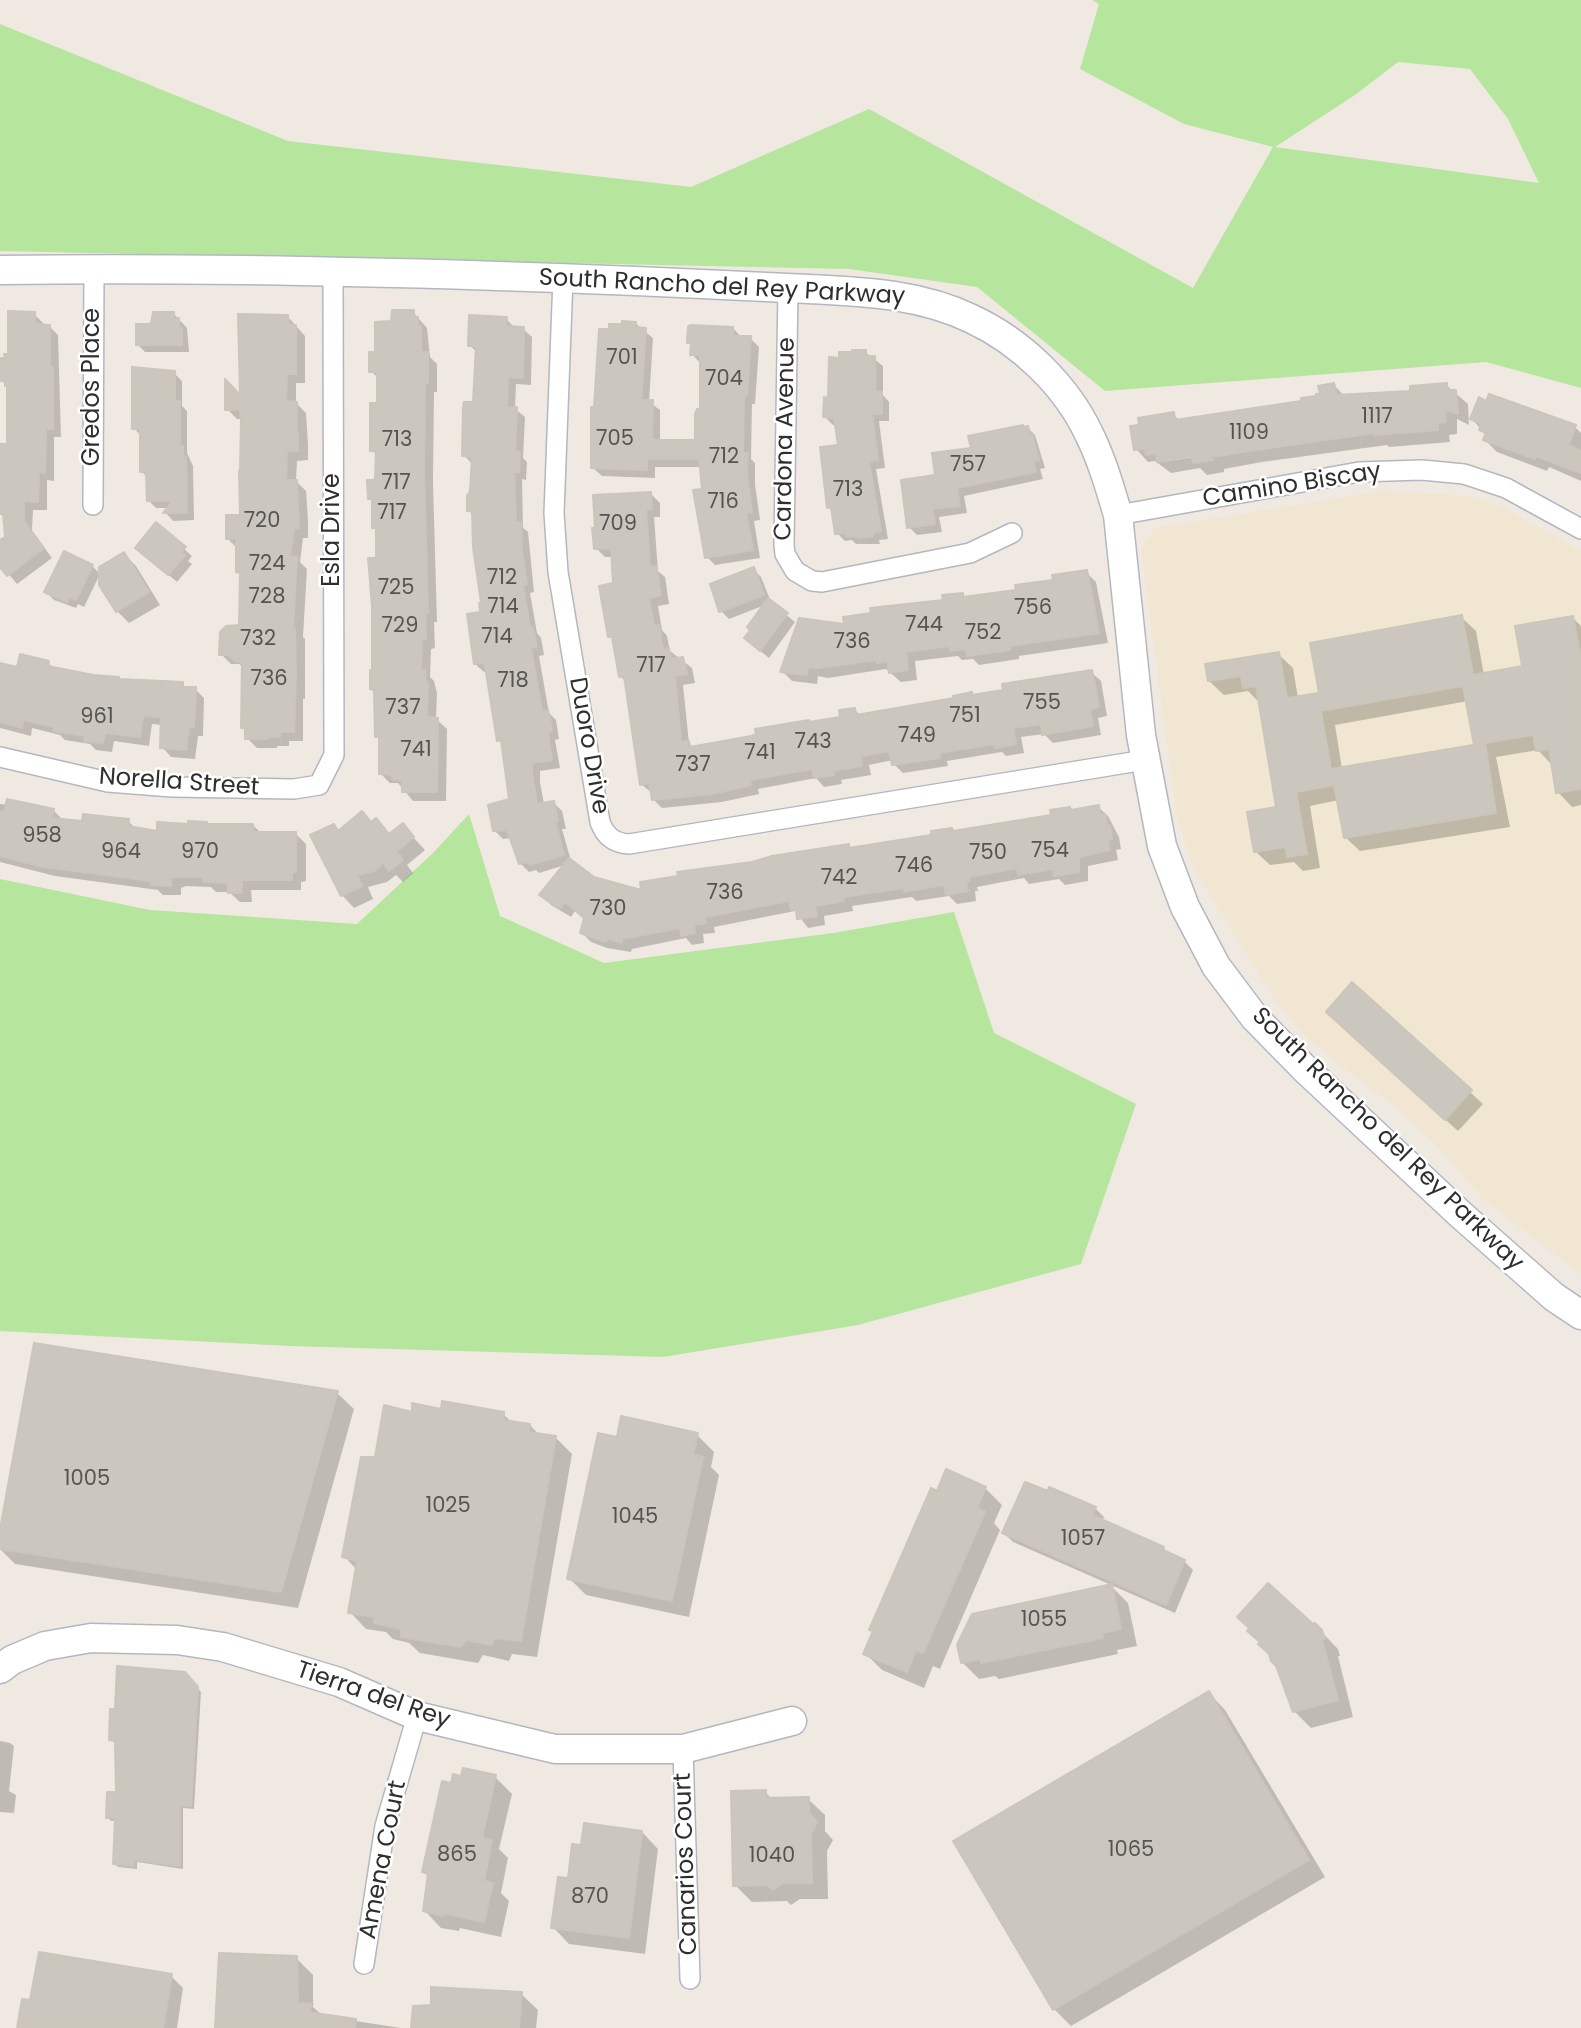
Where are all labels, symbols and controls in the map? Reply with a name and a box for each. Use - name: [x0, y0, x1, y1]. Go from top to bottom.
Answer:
- street label: South Rancho del Rey Parkway: [538, 264, 906, 312]
- street label: Gredos Place: [79, 308, 107, 466]
- street label: Cardona Avenue: [770, 337, 802, 541]
- house number: 701: [606, 346, 638, 372]
- house number: 704: [705, 367, 743, 393]
- house number: 1117: [1361, 405, 1393, 431]
- house number: 1109: [1229, 421, 1269, 447]
- house number: 705: [596, 427, 634, 453]
- house number: 713: [382, 428, 412, 454]
- house number: 712: [709, 445, 739, 471]
- house number: 757: [950, 453, 986, 479]
- street label: Camino Biscay: [1201, 458, 1383, 514]
- house number: 717: [381, 471, 411, 497]
- street label: Esla Drive: [319, 473, 347, 587]
- house number: 713: [833, 478, 863, 504]
- house number: 716: [707, 490, 739, 516]
- house number: 717: [377, 501, 407, 527]
- house number: 720: [244, 509, 280, 535]
- house number: 709: [599, 512, 637, 538]
- house number: 724: [249, 552, 285, 578]
- house number: 712: [487, 566, 517, 592]
- house number: 725: [378, 576, 414, 602]
- house number: 728: [249, 585, 285, 611]
- house number: 714: [487, 595, 519, 621]
- house number: 756: [1014, 596, 1052, 622]
- house number: 744: [905, 613, 943, 639]
- house number: 729: [382, 614, 418, 640]
- house number: 752: [965, 621, 1001, 647]
- house number: 714: [481, 625, 513, 651]
- house number: 732: [240, 627, 276, 653]
- house number: 736: [833, 630, 871, 656]
- house number: 717: [636, 654, 666, 680]
- house number: 736: [250, 667, 288, 693]
- house number: 718: [497, 669, 529, 695]
- street label: Duoro Drive: [562, 675, 614, 817]
- house number: 755: [1023, 691, 1061, 717]
- house number: 737: [385, 696, 421, 722]
- house number: 751: [949, 704, 981, 730]
- house number: 961: [80, 705, 114, 731]
- house number: 749: [898, 724, 936, 750]
- house number: 743: [794, 730, 832, 756]
- house number: 741: [400, 738, 432, 764]
- house number: 741: [744, 741, 776, 767]
- house number: 737: [675, 753, 711, 779]
- street label: Norella Street: [98, 763, 260, 803]
- house number: 958: [22, 824, 62, 850]
- house number: 754: [1031, 839, 1069, 865]
- house number: 964: [101, 840, 141, 866]
- house number: 970: [181, 840, 219, 866]
- house number: 750: [969, 841, 1007, 867]
- house number: 746: [895, 854, 933, 880]
- house number: 742: [821, 866, 857, 892]
- house number: 736: [706, 881, 744, 907]
- house number: 730: [589, 897, 627, 923]
- street label: South Rancho del Rey Parkway: [1245, 1002, 1529, 1278]
- house number: 1005: [64, 1467, 110, 1493]
- house number: 1025: [425, 1494, 471, 1520]
- house number: 1045: [612, 1505, 658, 1531]
- house number: 1057: [1061, 1527, 1105, 1553]
- house number: 1055: [1021, 1608, 1067, 1634]
- street label: Tierra del Rey: [292, 1656, 454, 1736]
- street label: Canarios Court: [669, 1772, 705, 1956]
- street label: Amena Court: [355, 1778, 413, 1942]
- house number: 1065: [1108, 1838, 1154, 1864]
- house number: 865: [437, 1843, 477, 1869]
- house number: 1040: [749, 1844, 795, 1870]
- house number: 870: [571, 1885, 609, 1911]

